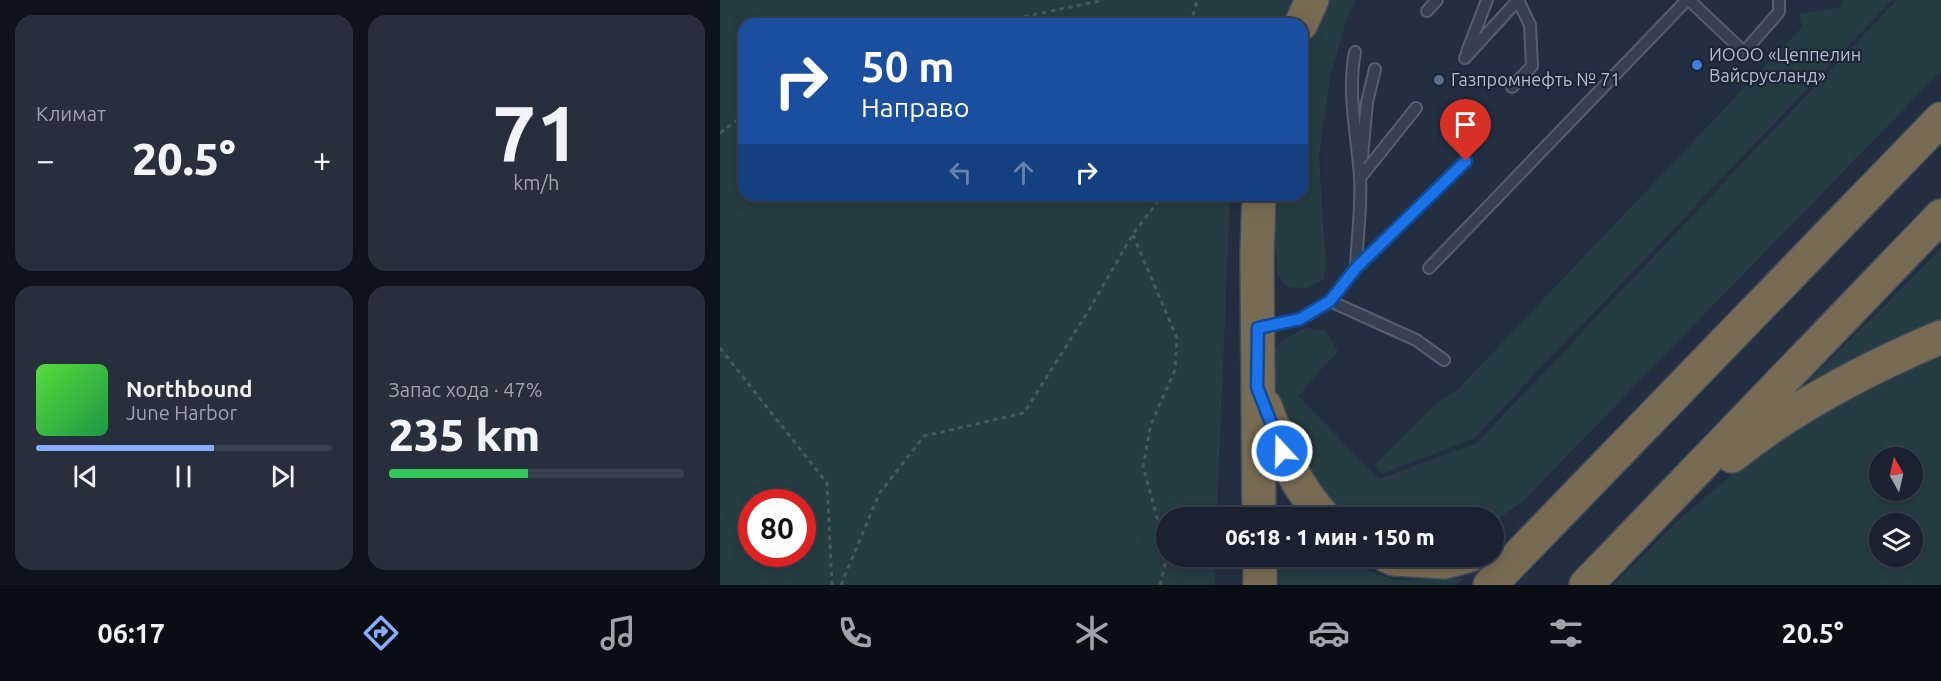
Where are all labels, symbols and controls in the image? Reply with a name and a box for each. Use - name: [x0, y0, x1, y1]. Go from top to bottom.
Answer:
- icon: right: [762, 42, 840, 120]
- text: 50 m: [861, 43, 955, 90]
- place label: ИООО «Цеппелин Вайсрусланд»: [1709, 44, 1861, 85]
- marker: ИООО «Цеппелин Вайсрусланд»: [1690, 58, 1704, 72]
- place label: Газпромнефть № 71: [1451, 69, 1621, 89]
- marker: Газпромнефть № 71: [1432, 73, 1446, 87]
- text: 71: [492, 88, 580, 176]
- text: Направо: [861, 92, 970, 122]
- pin: [1440, 99, 1491, 161]
- text: Климат: [36, 102, 106, 125]
- icon: arrive: [1449, 108, 1482, 141]
- text: 20.5°: [132, 133, 236, 184]
- text: −: [36, 141, 55, 178]
- text: +: [313, 141, 331, 178]
- icon: left: [944, 156, 977, 189]
- icon: ahead: [1007, 156, 1040, 189]
- icon: right: [1070, 156, 1103, 189]
- text: km/h: [513, 171, 559, 194]
- text: Northbound: [126, 376, 252, 401]
- text: Запас хода · 47%: [389, 378, 543, 401]
- text: June Harbor: [126, 401, 237, 424]
- text: 235 km: [389, 409, 540, 460]
- position arrow: [1250, 419, 1314, 483]
- north arrow: [1869, 447, 1923, 501]
- map controls: [1869, 447, 1923, 567]
- icon: previous: [69, 460, 102, 493]
- icon: pause: [167, 460, 200, 493]
- icon: next: [266, 460, 299, 493]
- speed limit sign: 80: [738, 489, 816, 567]
- button: layers: [1869, 513, 1923, 567]
- text: 06:18 · 1 мин · 150 m: [1225, 524, 1435, 549]
- icon: directions: [360, 612, 402, 654]
- icon: music: [597, 612, 639, 654]
- icon: phone: [834, 612, 876, 654]
- icon: climate: [1071, 612, 1113, 654]
- icon: car: [1308, 612, 1350, 654]
- icon: filters: [1545, 612, 1587, 654]
- text: 06:17: [97, 618, 165, 648]
- text: 20.5°: [1782, 618, 1843, 648]

